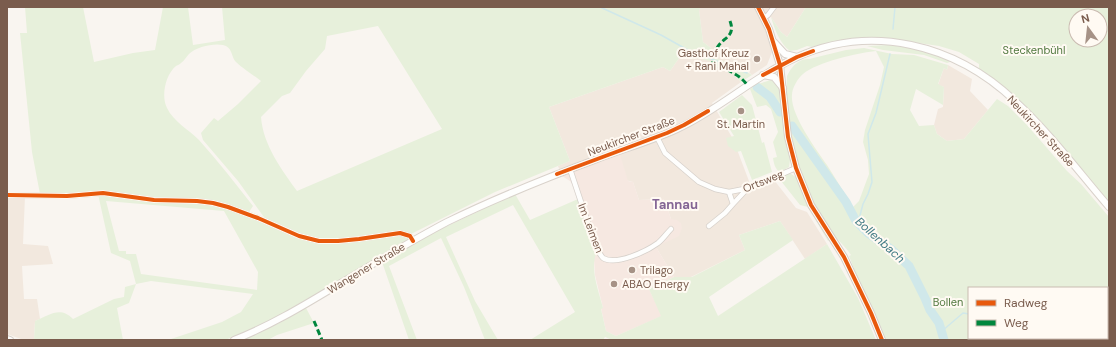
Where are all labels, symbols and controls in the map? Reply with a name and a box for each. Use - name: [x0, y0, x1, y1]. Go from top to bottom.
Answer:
- north arrow: [1068, 8, 1108, 48]
- text: N: [1080, 11, 1091, 26]
- park label: Steckenbühl: [1003, 43, 1065, 57]
- place label: Gasthof Kreuz + Rani Mahal: [678, 46, 749, 73]
- marker: Gasthof Kreuz + Rani Mahal: [752, 54, 762, 64]
- street label: Neukircher Straße: [1004, 93, 1078, 169]
- marker: St. Martin: [736, 106, 746, 116]
- street label: Neukircher Straße: [585, 113, 677, 159]
- place label: St. Martin: [717, 117, 765, 131]
- street label: Ortsweg: [741, 167, 785, 195]
- district label: Tannau: [652, 196, 698, 213]
- street label: Im Leimen: [575, 201, 607, 255]
- water label: Bollenbach: [852, 214, 908, 267]
- street label: Wangener Straße: [325, 239, 407, 297]
- place label: Trilago: [640, 263, 673, 277]
- marker: Trilago: [627, 265, 637, 275]
- place label: ABAO Energy: [622, 277, 689, 291]
- marker: ABAO Energy: [609, 279, 619, 289]
- legend: [968, 287, 1108, 339]
- park label: Bollen: [933, 295, 963, 309]
- text: Radweg: [1004, 295, 1048, 311]
- text: Weg: [1004, 315, 1029, 331]

